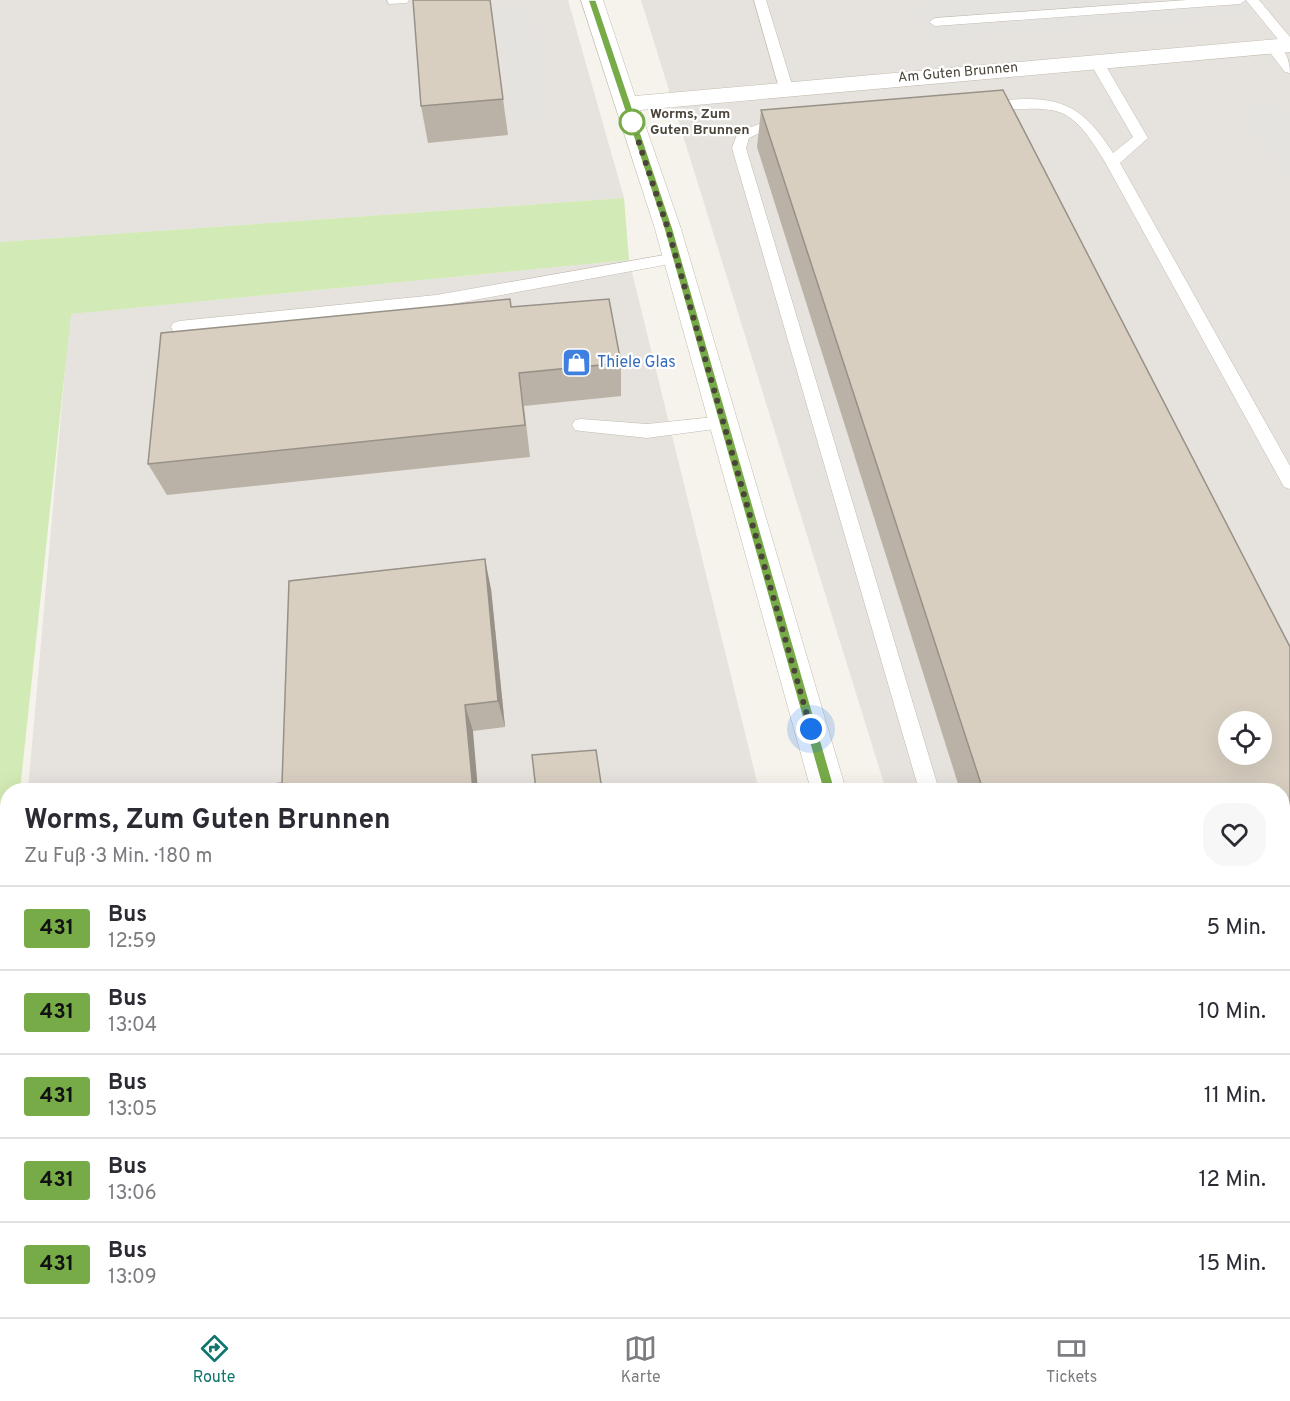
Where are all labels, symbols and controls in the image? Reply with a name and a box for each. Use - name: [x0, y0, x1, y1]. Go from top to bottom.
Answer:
- street label: Am Guten Brunnen: [897, 59, 1019, 87]
- place label: Worms, Zum Guten Brunnen: [650, 106, 750, 139]
- marker: Worms, Zum Guten Brunnen: [619, 109, 645, 135]
- shop icon: Thiele Glas: [560, 347, 592, 379]
- place label: Thiele Glas: [597, 353, 676, 373]
- map controls: [1218, 711, 1272, 765]
- button: locate: [1218, 711, 1272, 765]
- your location: [796, 714, 826, 744]
- text: Worms, Zum Guten Brunnen: [24, 803, 391, 839]
- button: heart: [1203, 803, 1266, 866]
- text: Zu Fuß · 3 Min. · 180 m: [24, 844, 212, 870]
- text: Bus: [108, 902, 147, 929]
- text: 431: [40, 915, 74, 942]
- text: 5 Min.: [1206, 915, 1266, 942]
- text: 12:59: [108, 929, 156, 955]
- text: Bus: [108, 986, 147, 1013]
- text: 431: [40, 999, 74, 1026]
- text: 10 Min.: [1198, 999, 1266, 1026]
- text: 13:04: [108, 1013, 157, 1039]
- text: Bus: [108, 1070, 147, 1097]
- text: 431: [40, 1083, 74, 1110]
- text: 11 Min.: [1204, 1083, 1266, 1110]
- text: 13:05: [108, 1097, 157, 1123]
- text: Bus: [108, 1154, 147, 1181]
- text: 431: [40, 1167, 74, 1194]
- text: 12 Min.: [1198, 1167, 1266, 1194]
- text: 13:06: [108, 1181, 157, 1207]
- text: Bus: [108, 1238, 147, 1265]
- text: 431: [40, 1251, 74, 1278]
- text: 15 Min.: [1198, 1251, 1266, 1278]
- text: 13:09: [108, 1265, 157, 1291]
- tab: Route: [193, 1332, 235, 1388]
- tab: Karte: [621, 1332, 661, 1388]
- tab: Tickets: [1046, 1332, 1097, 1388]

